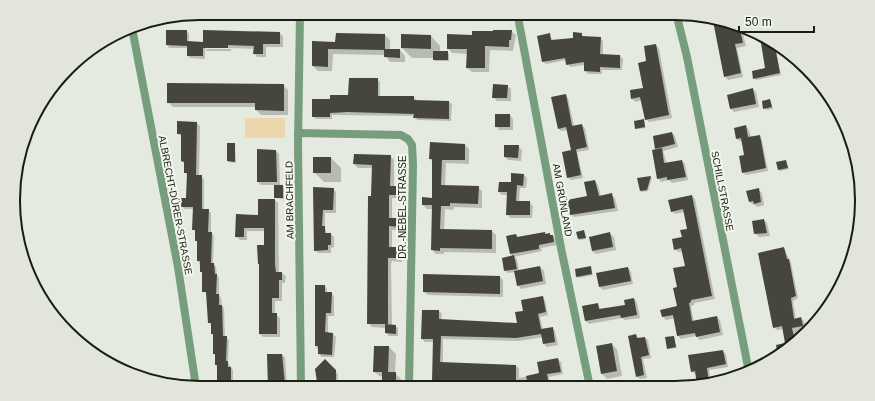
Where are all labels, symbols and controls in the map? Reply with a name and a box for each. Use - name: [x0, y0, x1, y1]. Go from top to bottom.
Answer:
- scale bar: [739, 8, 814, 34]
- text: 50 m: [745, 15, 772, 29]
- street label: ALBRECHT-DÜRER-STRASSE: [157, 134, 194, 276]
- street label: SCHILLSTRASSE: [709, 150, 736, 233]
- street label: DR.-NEBEL-STRASSE: [397, 155, 408, 259]
- street label: AM BRACHFELD: [283, 161, 296, 239]
- street label: AM GRÜNLAND: [551, 163, 574, 237]

